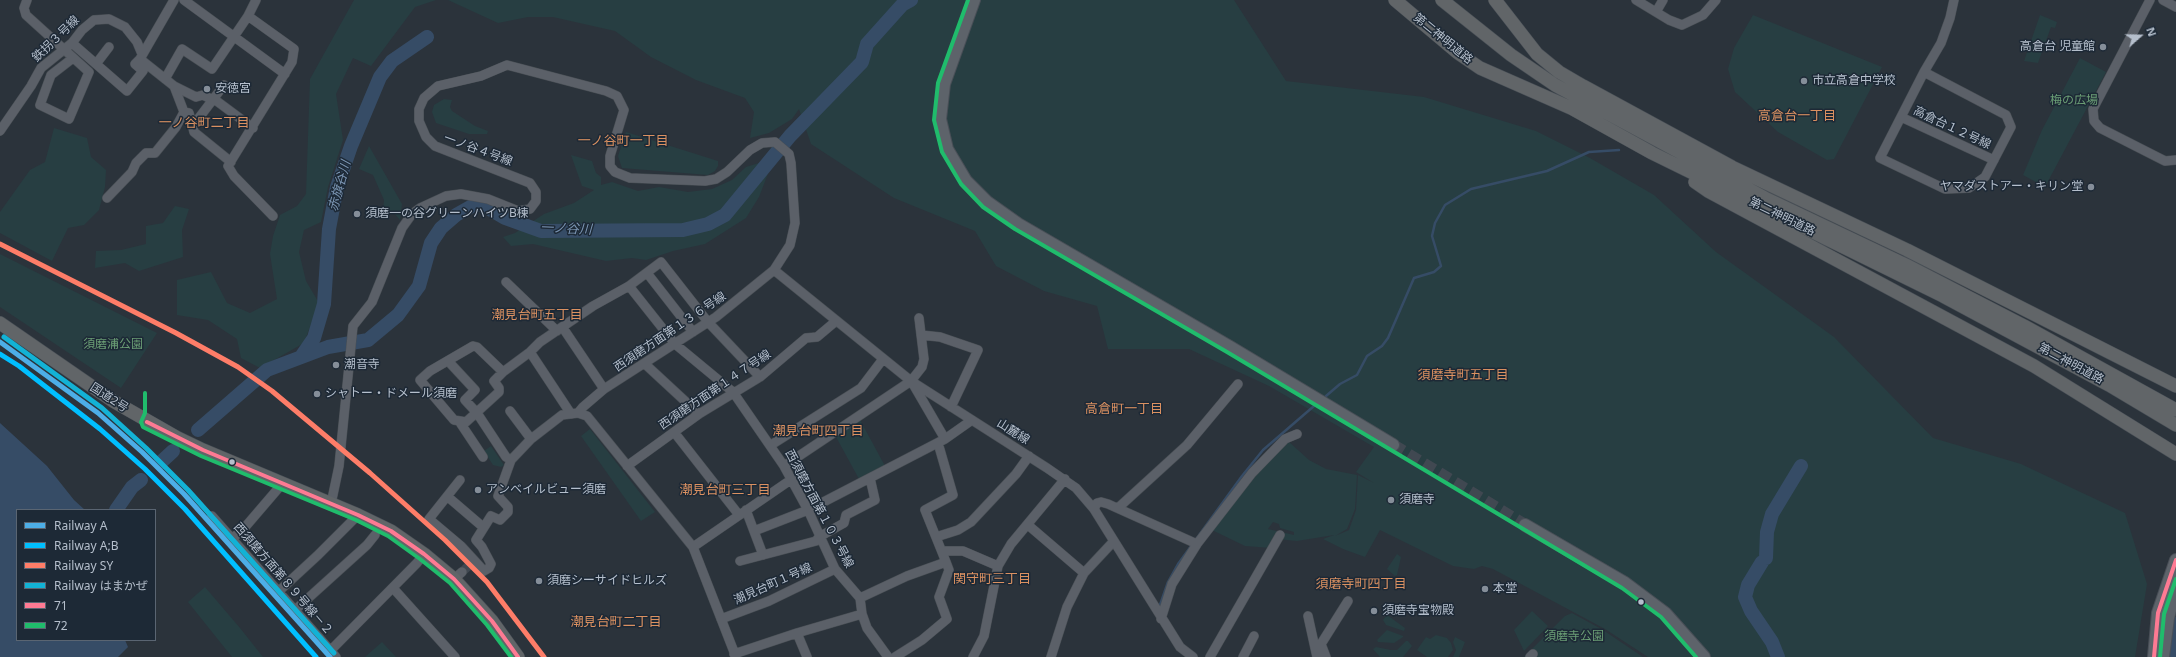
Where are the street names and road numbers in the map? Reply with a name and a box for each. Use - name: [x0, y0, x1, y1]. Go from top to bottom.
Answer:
- street label: 第二神明道路: [1410, 11, 1476, 67]
- street label: 鉄拐３号線: [29, 13, 83, 65]
- street label: 高倉台１２号線: [1911, 104, 1993, 152]
- street label: 一ノ谷４号線: [442, 131, 514, 169]
- street label: 第二神明道路: [1746, 195, 1818, 239]
- street label: 西須磨方面第１３６号線: [611, 289, 729, 375]
- street label: 第二神明道路: [2036, 341, 2106, 387]
- street label: 西須磨方面第１４７号線: [656, 347, 774, 433]
- street label: 国道2号: [87, 380, 131, 416]
- street label: 山麓線: [994, 416, 1032, 448]
- street label: 西須磨方面第１０３号線: [782, 447, 856, 571]
- street label: 西須磨方面第８９号線－２: [230, 520, 336, 638]
- street label: 潮見台町１号線: [732, 560, 814, 608]

